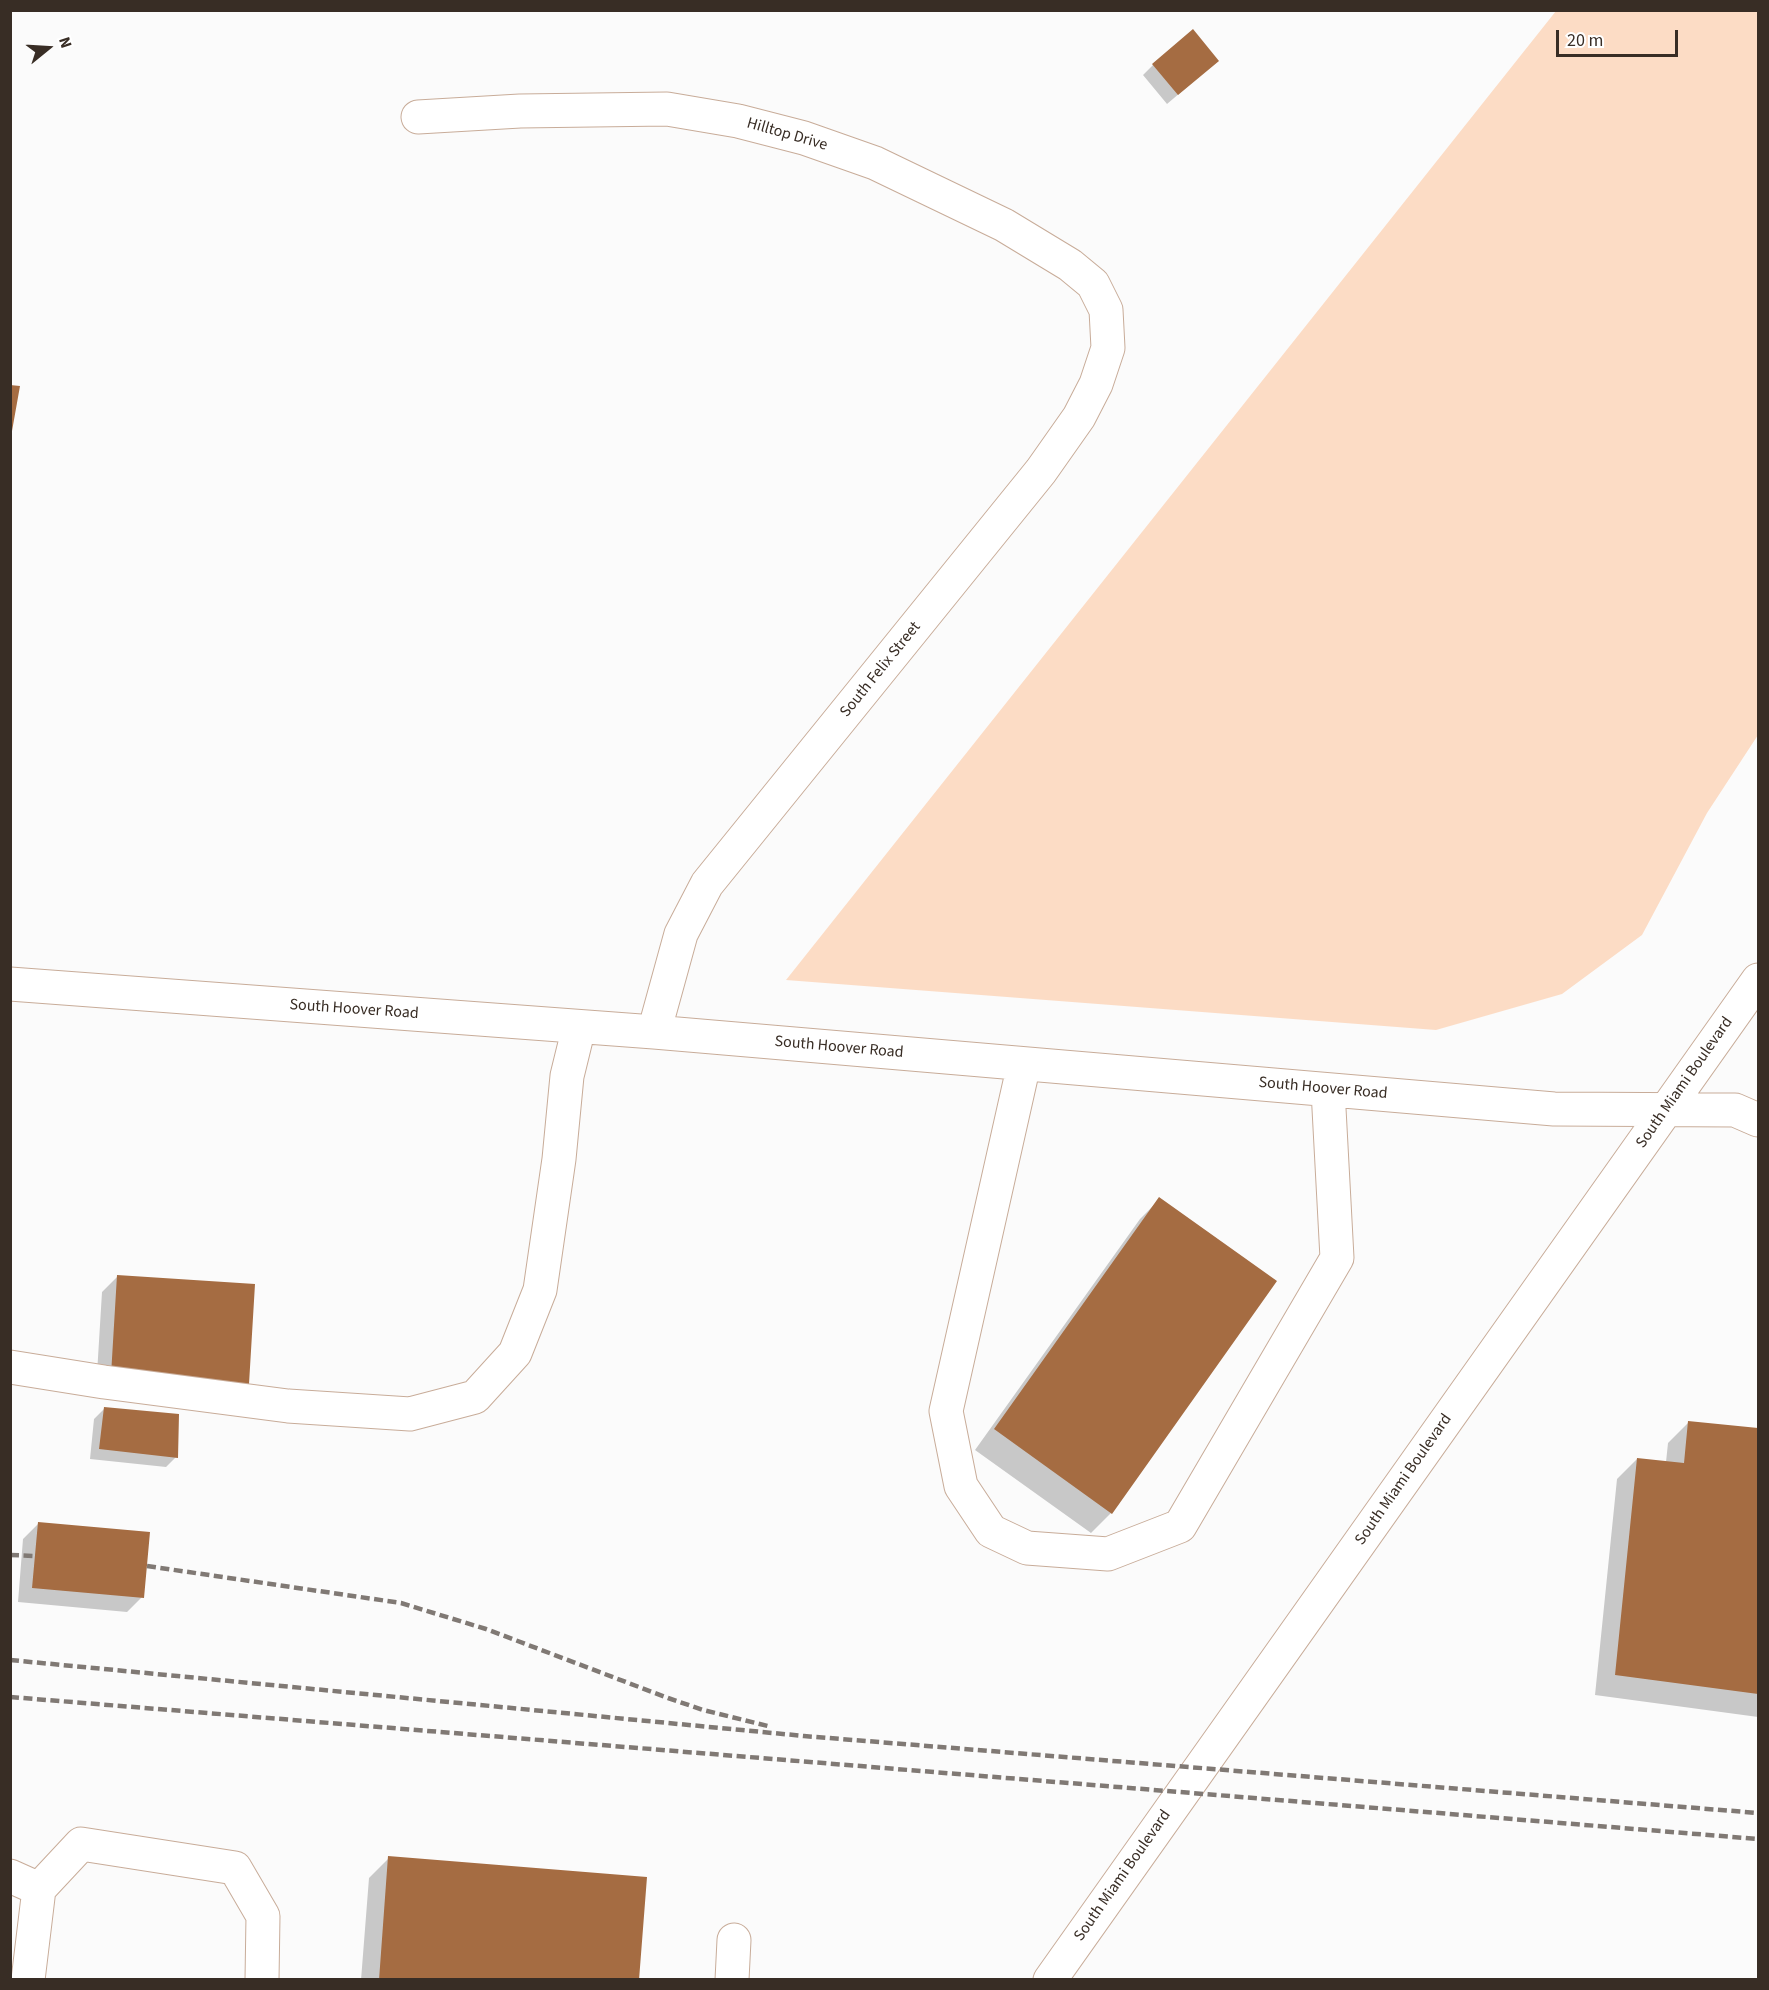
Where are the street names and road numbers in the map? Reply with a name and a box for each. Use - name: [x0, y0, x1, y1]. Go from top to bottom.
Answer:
- street label: Hilltop Drive: [744, 114, 830, 156]
- street label: South Felix Street: [837, 618, 925, 722]
- street label: South Hoover Road: [289, 996, 419, 1024]
- street label: South Miami Boulevard: [1633, 1014, 1737, 1152]
- street label: South Hoover Road: [774, 1033, 904, 1063]
- street label: South Hoover Road: [1258, 1074, 1388, 1104]
- street label: South Miami Boulevard: [1352, 1411, 1456, 1549]
- street label: South Miami Boulevard: [1071, 1807, 1175, 1945]

